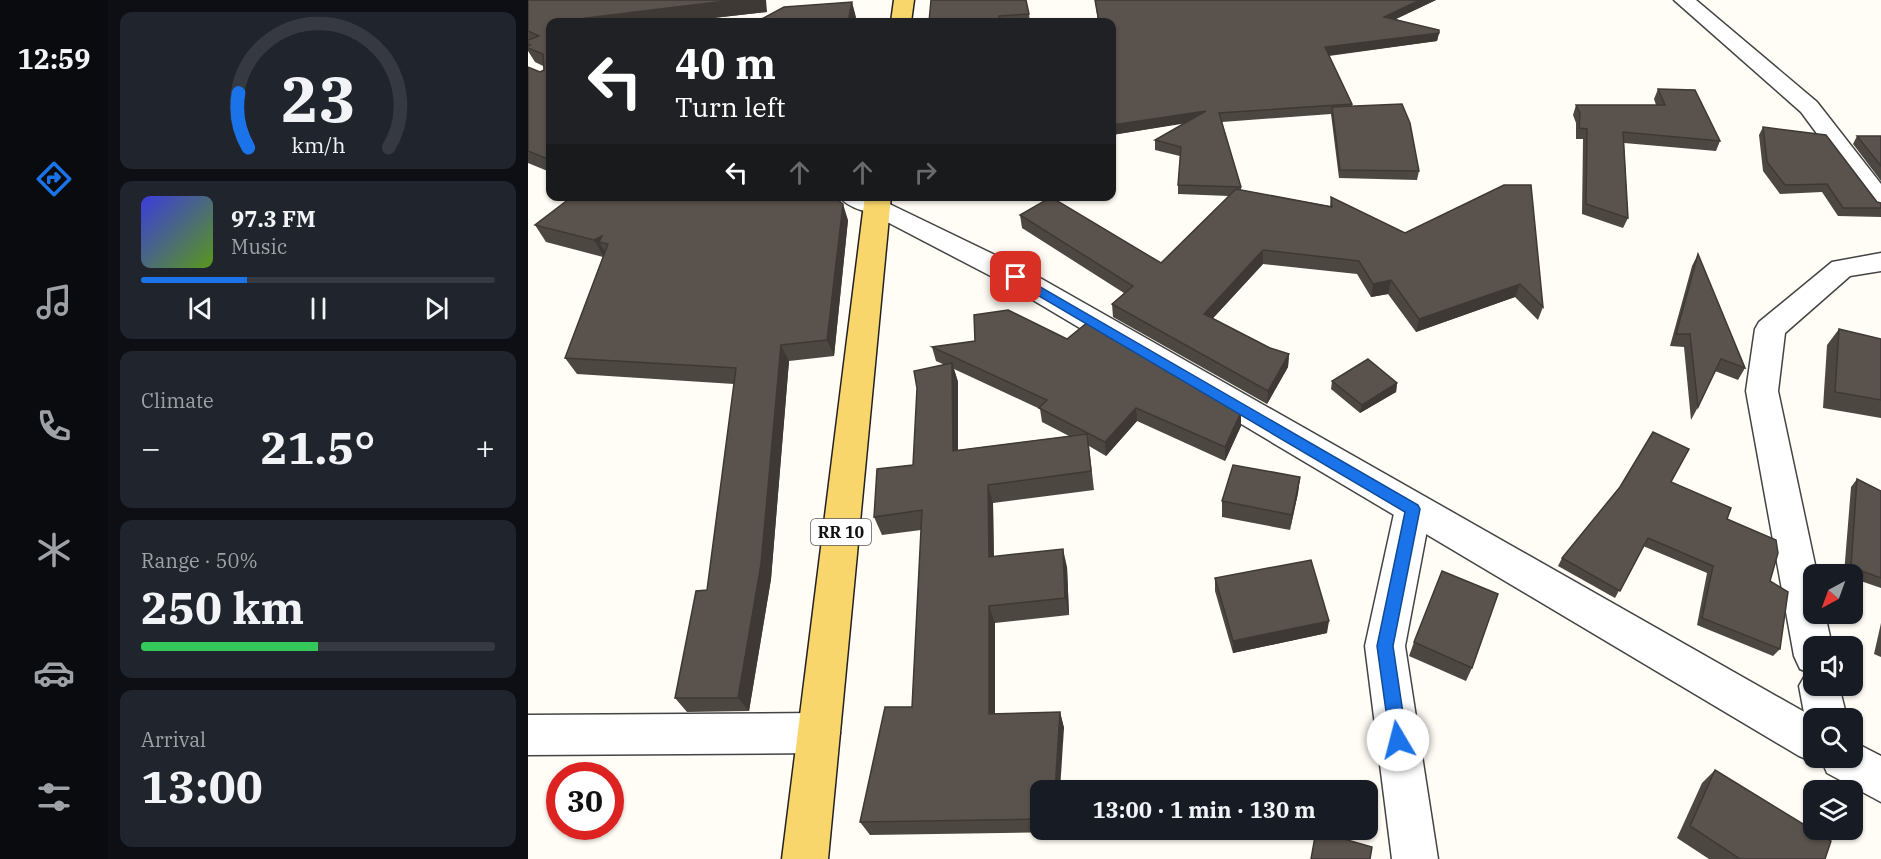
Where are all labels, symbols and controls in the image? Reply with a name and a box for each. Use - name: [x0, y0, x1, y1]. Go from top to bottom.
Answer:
- text: 40 m: [675, 36, 776, 91]
- text: 12:59: [18, 41, 90, 76]
- icon: left: [576, 42, 654, 120]
- text: 23: [281, 58, 355, 139]
- text: Turn left: [675, 89, 786, 124]
- text: km/h: [291, 131, 345, 159]
- icon: left: [720, 156, 753, 189]
- icon: ahead: [783, 156, 816, 189]
- icon: ahead: [846, 156, 879, 189]
- icon: right: [909, 156, 942, 189]
- icon: directions: [33, 158, 75, 200]
- text: 97.3 FM: [231, 204, 316, 233]
- text: Music: [231, 233, 287, 260]
- pin: [990, 251, 1041, 302]
- icon: arrive: [999, 260, 1032, 293]
- icon: music: [33, 281, 75, 323]
- icon: previous: [184, 292, 217, 325]
- icon: pause: [302, 292, 335, 325]
- icon: next: [420, 292, 453, 325]
- text: Climate: [141, 387, 214, 414]
- icon: phone: [33, 405, 75, 447]
- text: 21.5°: [261, 418, 375, 476]
- text: −: [141, 426, 161, 469]
- text: +: [475, 426, 495, 469]
- road number: RR 10: [811, 519, 871, 545]
- icon: climate: [33, 529, 75, 571]
- text: Range · 50%: [141, 547, 258, 574]
- north arrow: [1803, 564, 1863, 624]
- map controls: [1803, 564, 1863, 840]
- text: 250 km: [141, 578, 304, 636]
- button: sound: [1803, 636, 1863, 696]
- icon: car: [33, 652, 75, 694]
- position arrow: [1366, 708, 1430, 772]
- button: search: [1803, 708, 1863, 768]
- text: Arrival: [141, 726, 206, 753]
- text: 13:00: [141, 757, 263, 815]
- speed limit sign: 30: [546, 762, 624, 840]
- icon: filters: [33, 776, 75, 818]
- button: layers: [1803, 780, 1863, 840]
- text: 13:00 · 1 min · 130 m: [1092, 795, 1316, 824]

